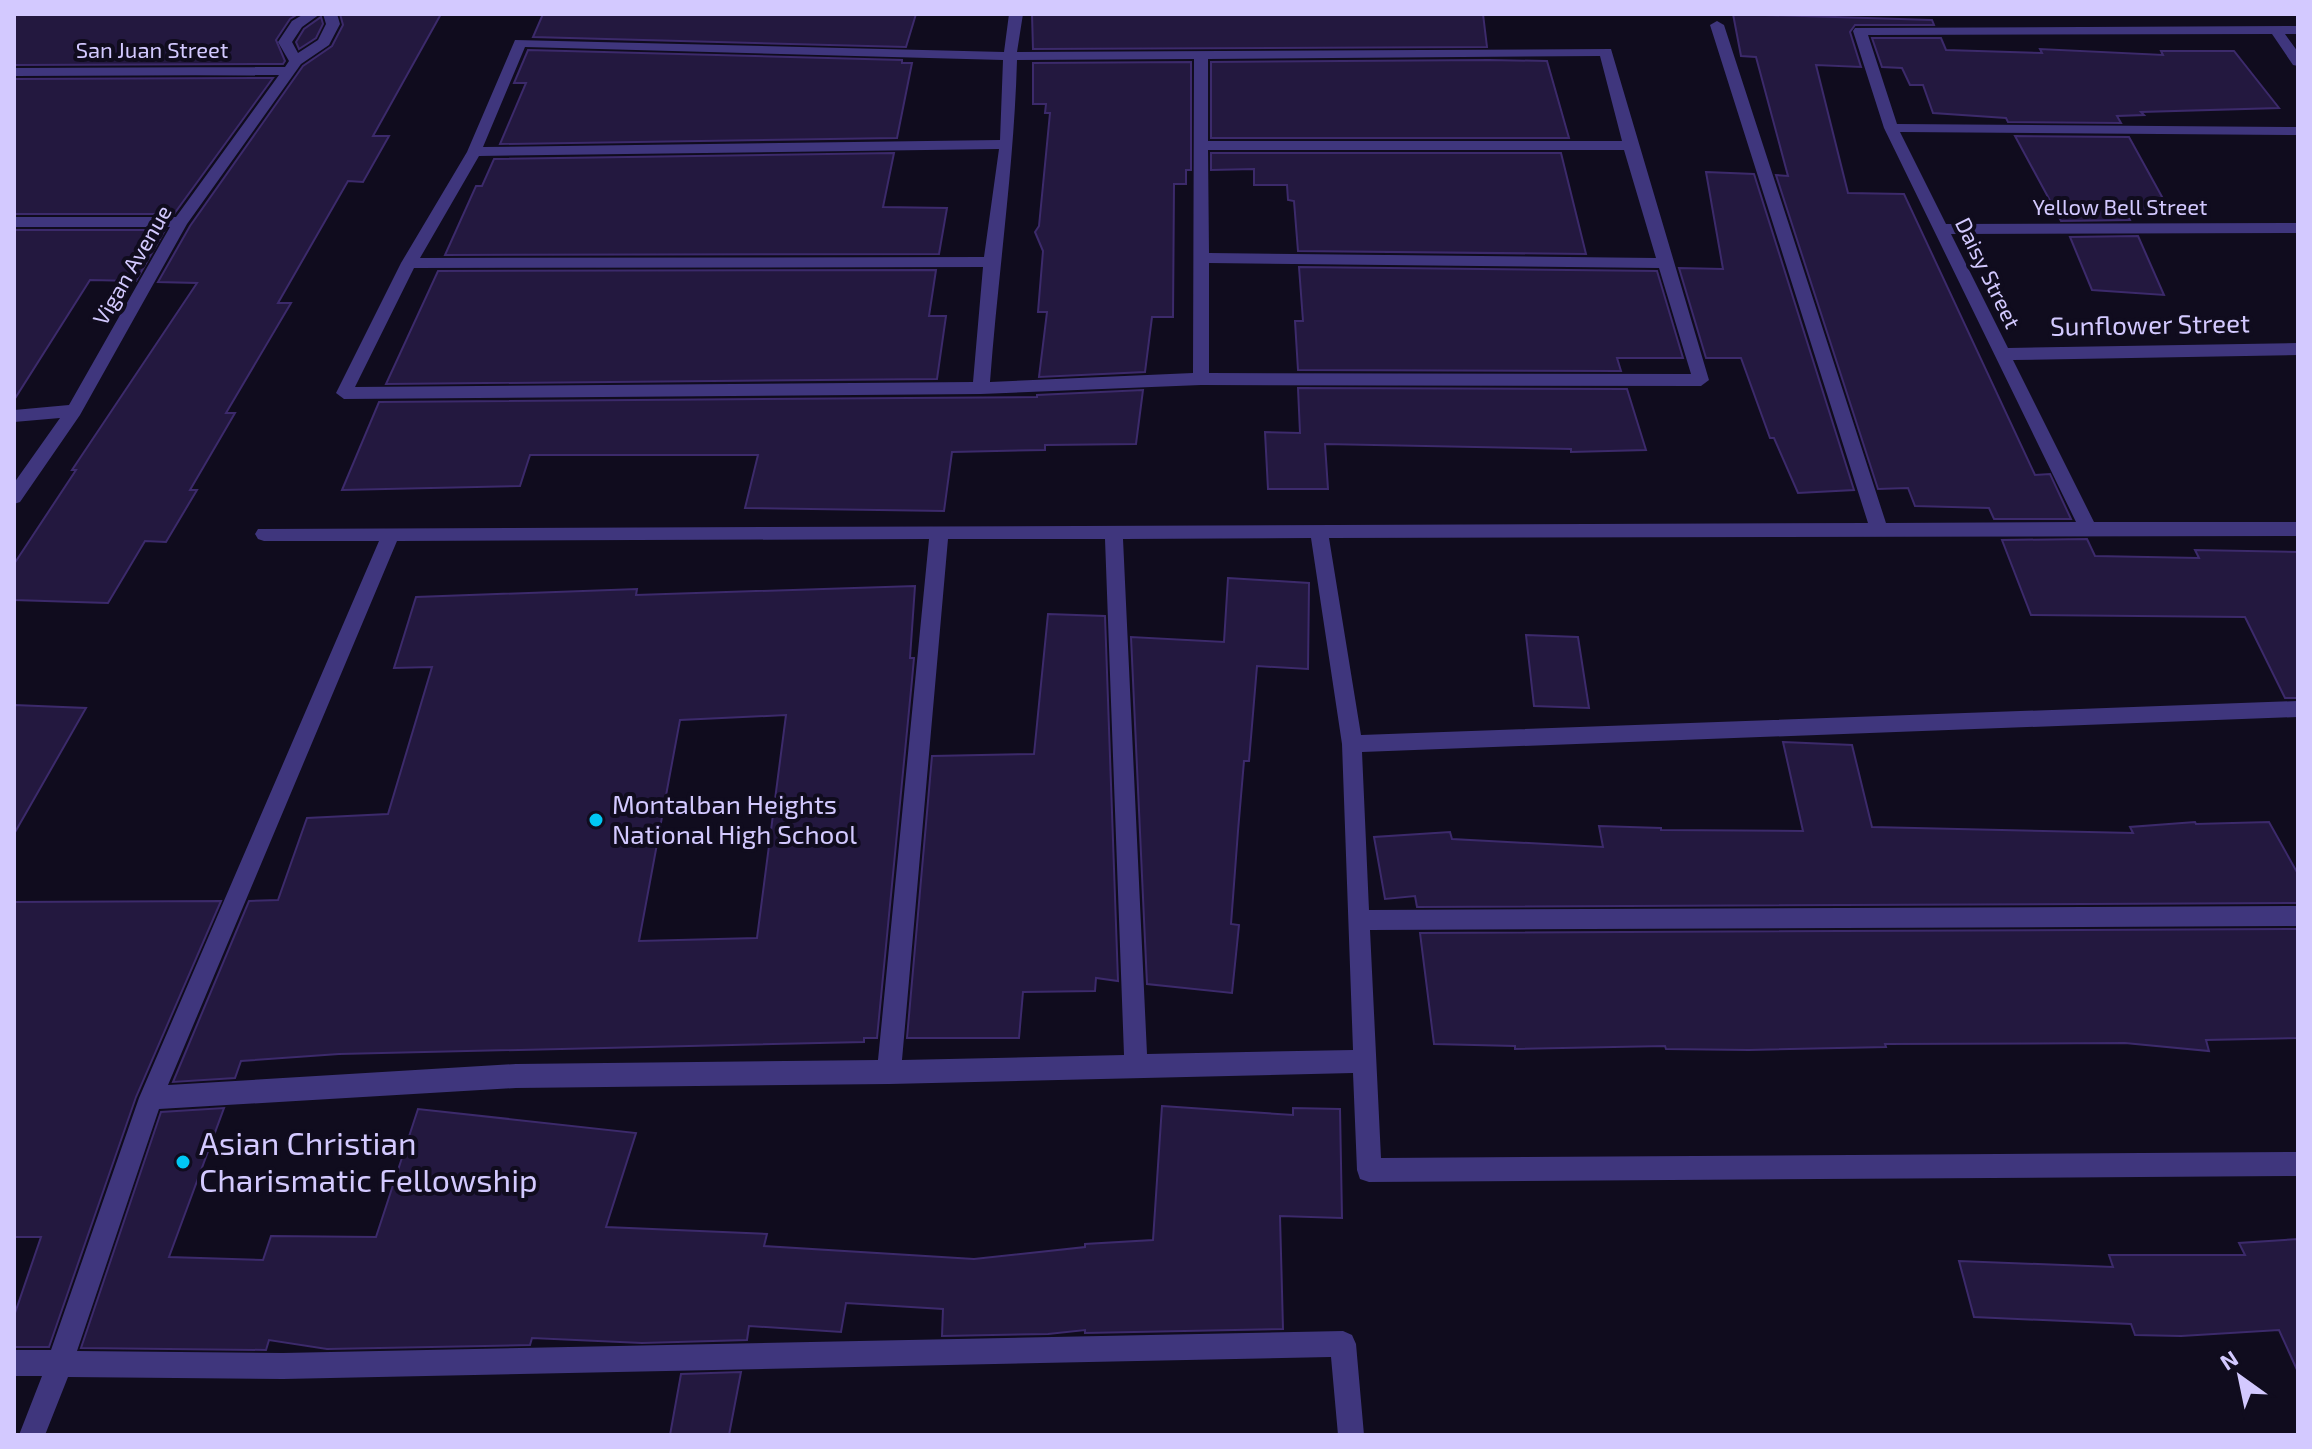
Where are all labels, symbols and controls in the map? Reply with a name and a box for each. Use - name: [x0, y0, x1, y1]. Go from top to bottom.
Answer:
- street label: San Juan Street: [76, 36, 228, 62]
- street label: Yellow Bell Street: [2033, 193, 2208, 219]
- street label: Vigan Avenue: [86, 200, 176, 329]
- street label: Daisy Street: [1951, 213, 2027, 332]
- street label: Sunflower Street: [2050, 306, 2250, 341]
- place label: Montalban Heights National High School: [612, 788, 857, 849]
- marker: Montalban Heights National High School: [587, 811, 605, 829]
- place label: Asian Christian Charismatic Fellowship: [199, 1123, 538, 1198]
- marker: Asian Christian Charismatic Fellowship: [174, 1153, 192, 1171]
- north arrow: [2200, 1337, 2280, 1417]
- text: N: [2215, 1344, 2242, 1375]

